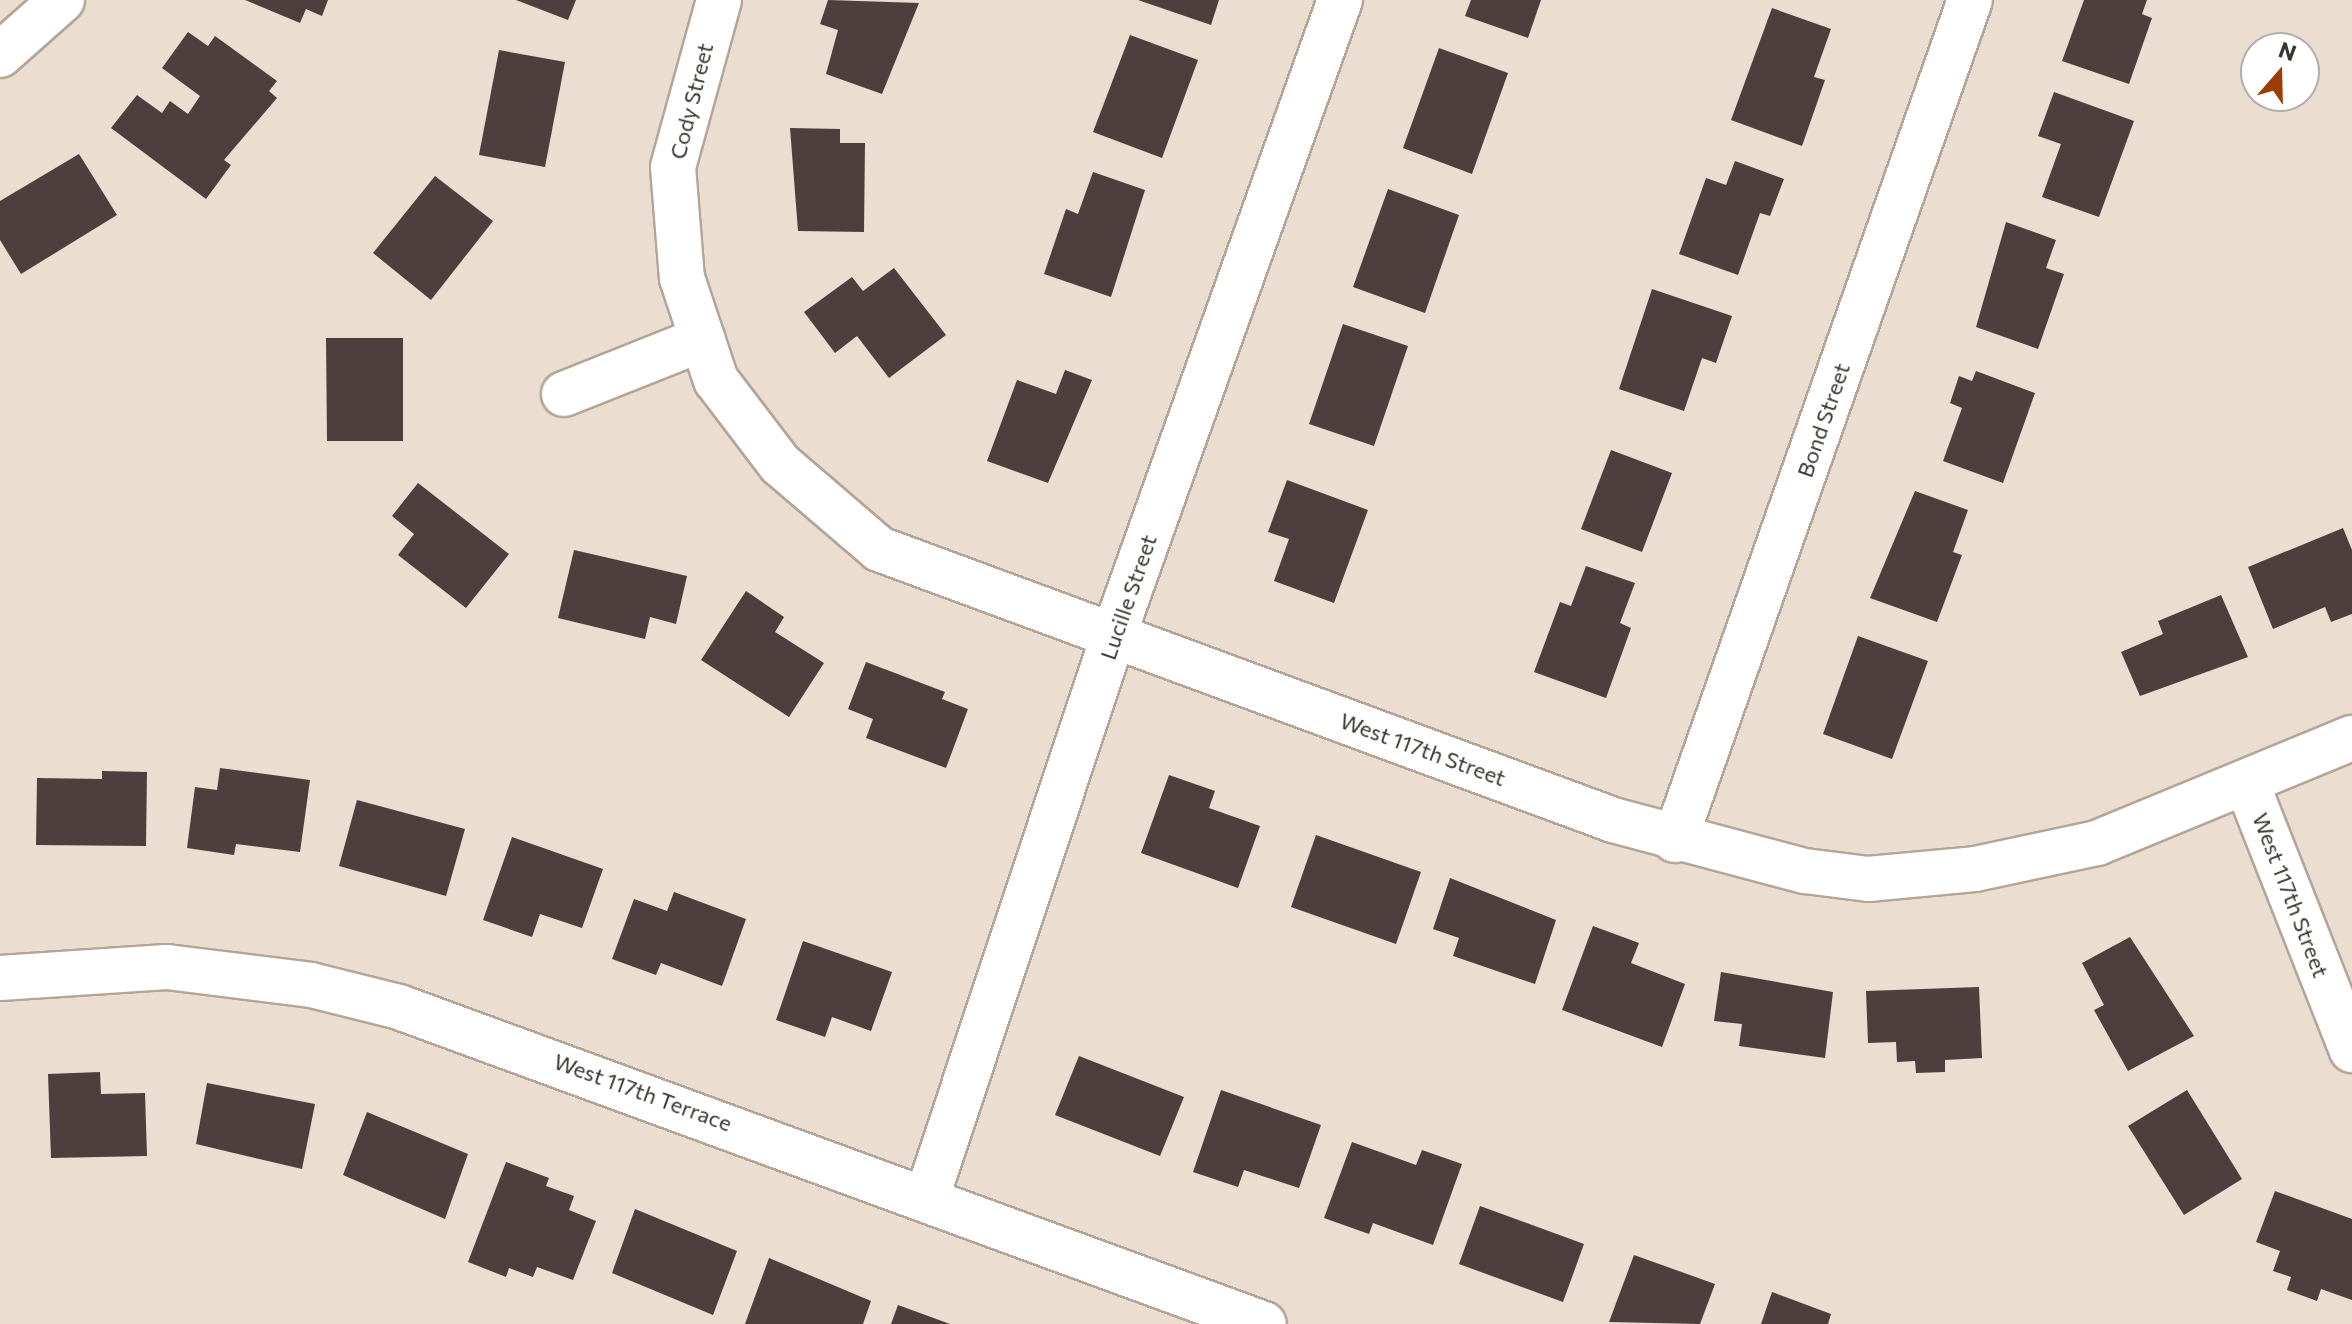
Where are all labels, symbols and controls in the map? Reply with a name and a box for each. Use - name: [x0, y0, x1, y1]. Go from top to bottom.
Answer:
- north arrow: [2240, 32, 2320, 112]
- text: N: [2275, 35, 2300, 66]
- street label: Cody Street: [664, 40, 718, 162]
- street label: Bond Street: [1791, 359, 1855, 481]
- street label: Lucille Street: [1094, 531, 1162, 663]
- street label: West 117th Street: [1337, 707, 1509, 791]
- street label: West 117th Street: [2247, 809, 2335, 981]
- street label: West 117th Terrace: [550, 1048, 736, 1136]

